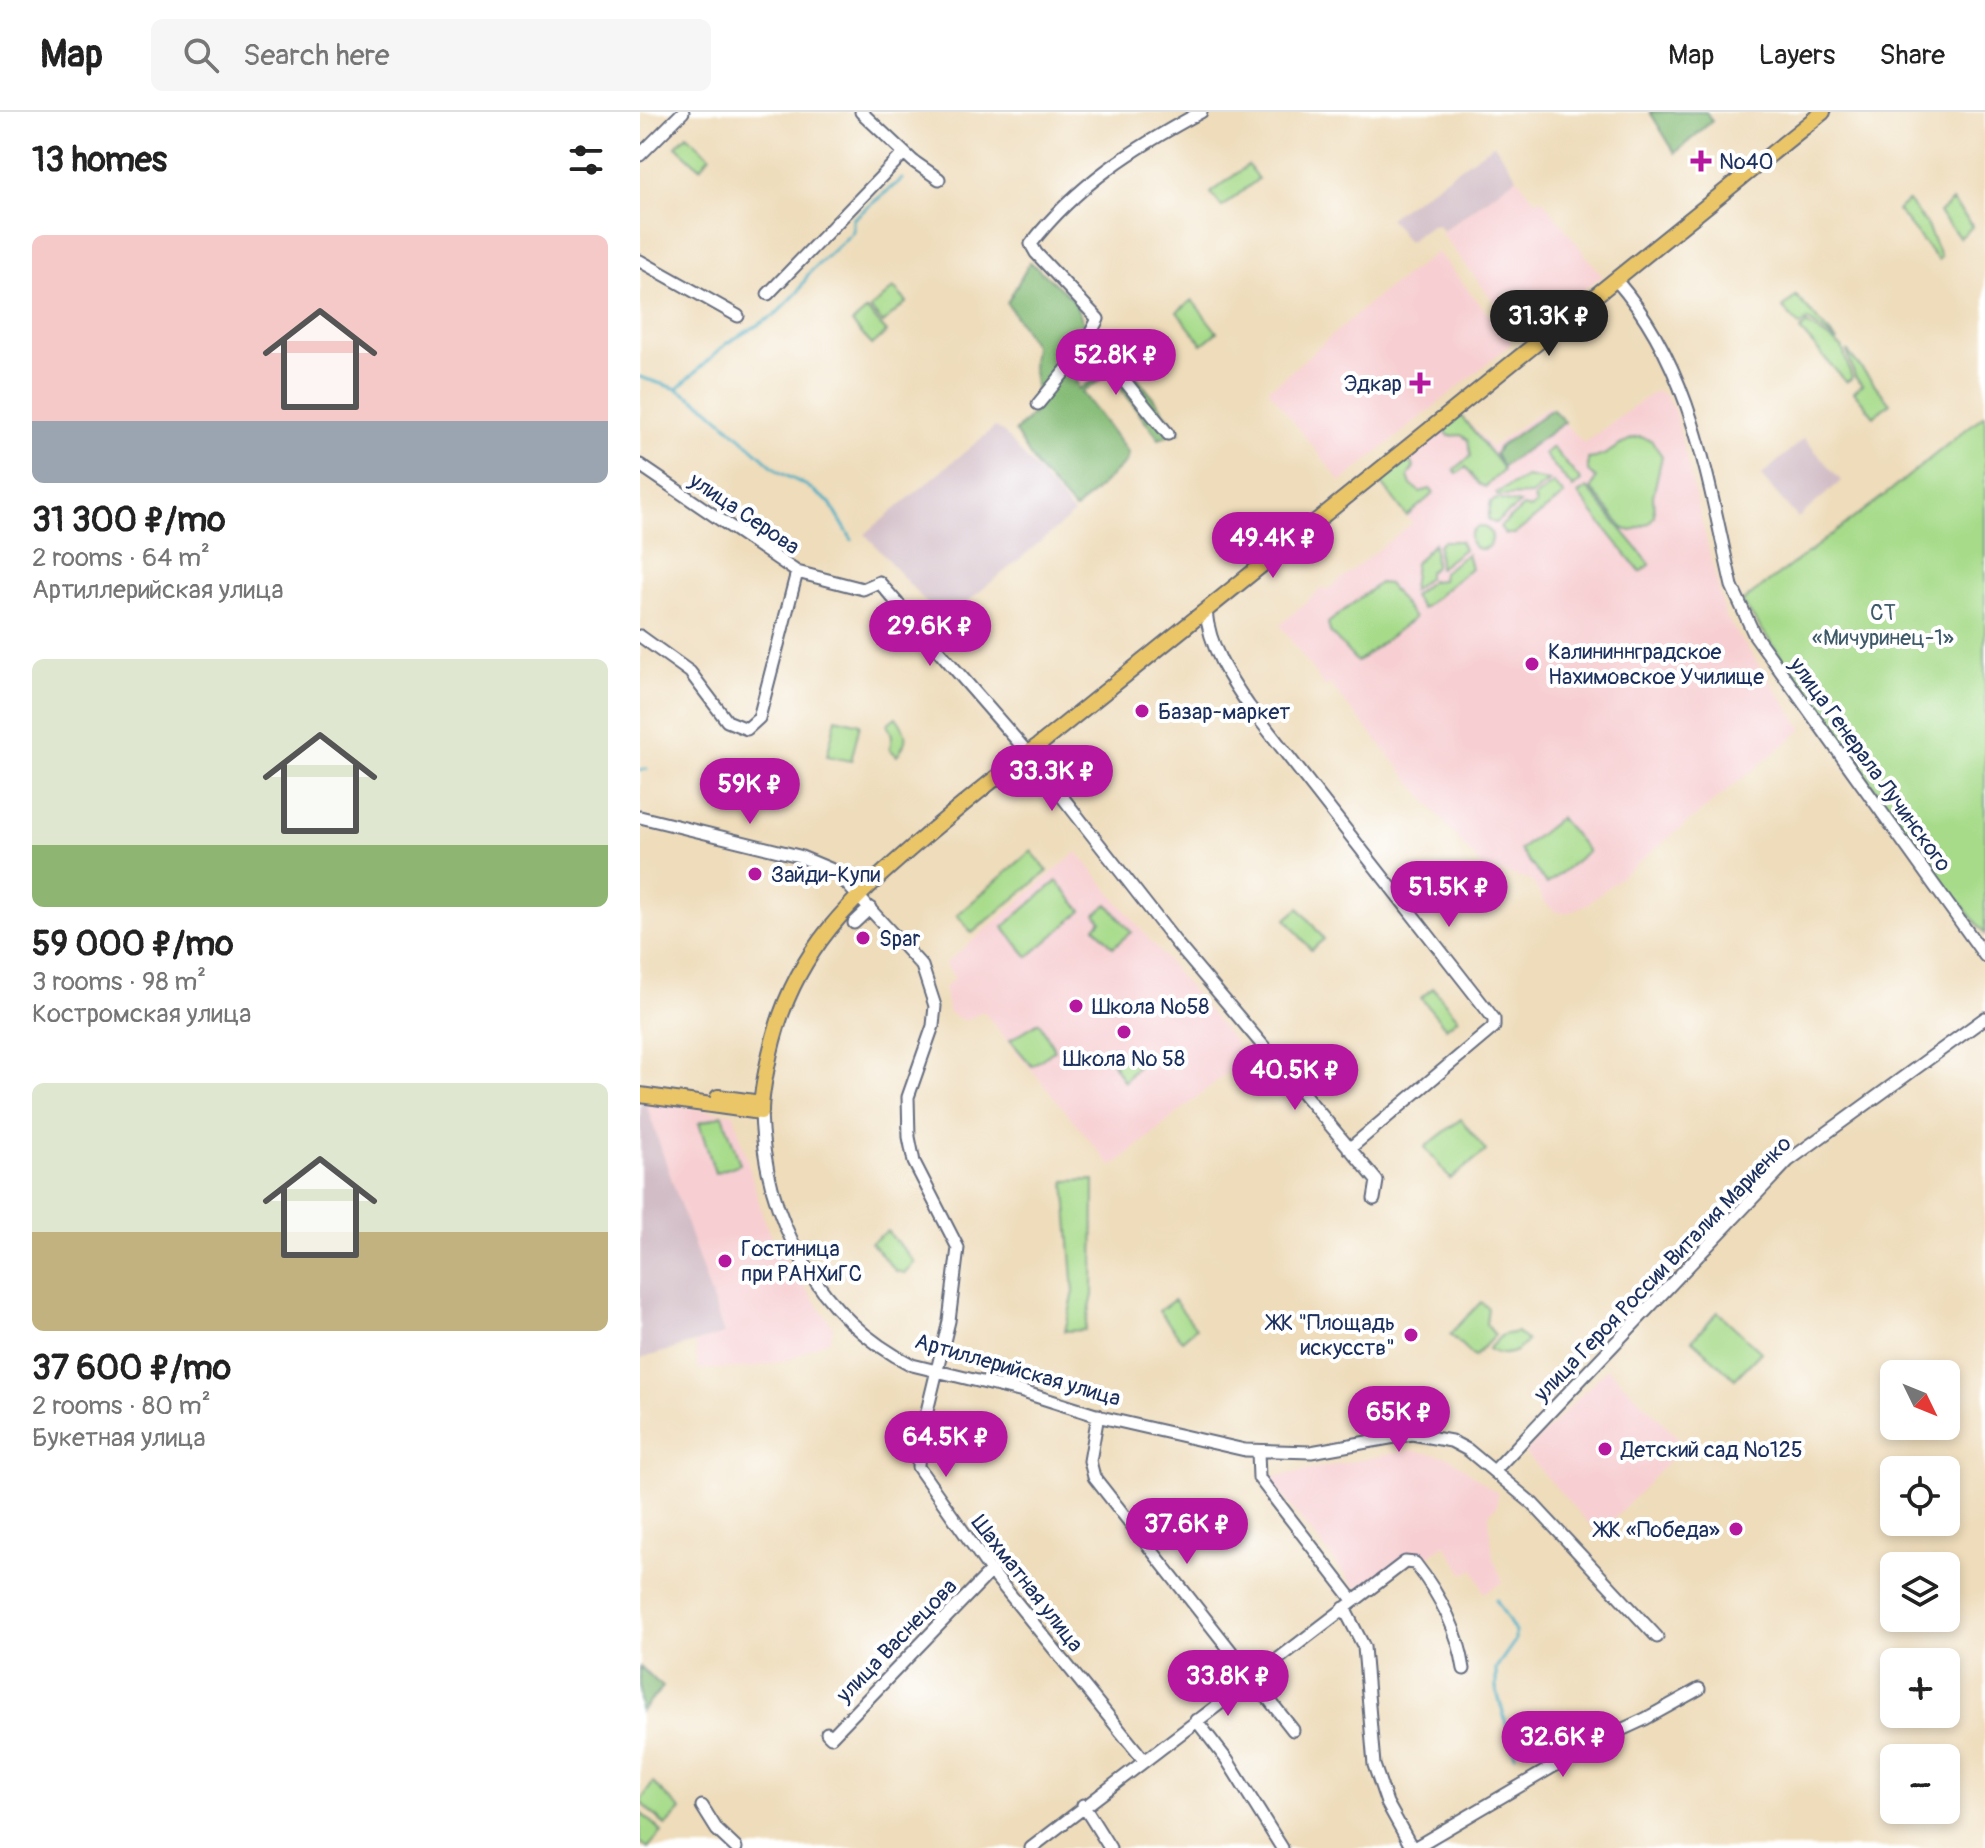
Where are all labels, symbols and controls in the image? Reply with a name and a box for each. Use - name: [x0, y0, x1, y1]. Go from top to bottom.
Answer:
- search box: [151, 19, 711, 91]
- text: Map: [40, 31, 103, 79]
- icon: search: [179, 33, 223, 77]
- text: Search here: [243, 37, 390, 74]
- text: Map: [1668, 38, 1714, 73]
- text: Layers: [1758, 38, 1835, 73]
- text: Share: [1879, 38, 1945, 73]
- icon: filters: [564, 138, 608, 182]
- text: 13 homes: [32, 139, 167, 182]
- place label: №40: [1719, 148, 1773, 176]
- marker: №40: [1690, 150, 1712, 172]
- icon: home: [248, 287, 392, 431]
- pin: 31.3K ₽: [1475, 290, 1623, 358]
- text: 31.3K ₽: [1508, 300, 1590, 332]
- pin: 52.8K ₽: [1042, 329, 1190, 397]
- text: 52.8K ₽: [1074, 339, 1158, 371]
- place label: Эдкар: [1344, 370, 1402, 398]
- marker: Эдкар: [1409, 372, 1431, 394]
- street label: улица Серова: [683, 466, 805, 561]
- text: 31 300 ₽/mo: [32, 499, 226, 542]
- pin: 49.4K ₽: [1199, 512, 1347, 580]
- text: 49.4K ₽: [1230, 522, 1316, 554]
- text: 2 rooms · 64 m²: [32, 542, 210, 574]
- text: Артиллерийская улица: [32, 574, 284, 606]
- park label: СТ «Мичуринец-1»: [1812, 599, 1954, 652]
- pin: 29.6K ₽: [856, 600, 1004, 668]
- text: 29.6K ₽: [887, 610, 973, 642]
- place label: Калининнградское Нахимовское Училище: [1548, 638, 1764, 691]
- street label: улица Генерала Лучинского: [1782, 651, 1957, 877]
- marker: Калининнградское Нахимовское Училище: [1523, 655, 1541, 673]
- place label: Базар-маркет: [1158, 698, 1290, 726]
- marker: Базар-маркет: [1133, 702, 1151, 720]
- icon: home: [248, 711, 392, 855]
- pin: 33.3K ₽: [978, 745, 1126, 813]
- text: 33.3K ₽: [1009, 755, 1095, 787]
- pin: 59K ₽: [694, 758, 806, 826]
- text: 59K ₽: [718, 768, 782, 800]
- place label: Зайди-Купи: [771, 861, 881, 889]
- pin: 51.5K ₽: [1375, 861, 1523, 929]
- marker: Зайди-Купи: [746, 865, 764, 883]
- text: 51.5K ₽: [1409, 871, 1489, 903]
- text: 59 000 ₽/mo: [32, 923, 233, 966]
- place label: Spar: [879, 925, 920, 953]
- marker: Spar: [854, 929, 872, 947]
- text: 3 rooms · 98 m²: [32, 966, 206, 998]
- place label: Школа №58: [1092, 993, 1209, 1021]
- marker: Школа №58: [1067, 997, 1085, 1015]
- text: Костромская улица: [32, 998, 251, 1030]
- marker: Школа № 58: [1115, 1023, 1133, 1041]
- pin: 40.5K ₽: [1221, 1044, 1369, 1112]
- place label: Школа № 58: [1063, 1045, 1185, 1073]
- text: 40.5K ₽: [1250, 1054, 1340, 1086]
- street label: улица Героя России Виталия Мариенко: [1527, 1130, 1798, 1408]
- icon: home: [248, 1135, 392, 1279]
- place label: Гостиница при РАНХиГС: [741, 1235, 862, 1288]
- marker: Гостиница при РАНХиГС: [716, 1252, 734, 1270]
- place label: ЖК "Площадь искусств": [1265, 1309, 1395, 1362]
- marker: ЖК "Площадь искусств": [1402, 1326, 1420, 1344]
- street label: Артиллерийская улица: [912, 1327, 1124, 1413]
- text: 37 600 ₽/mo: [32, 1347, 231, 1390]
- north arrow: [1880, 1360, 1960, 1440]
- map controls: [1880, 1360, 1960, 1824]
- pin: 65K ₽: [1343, 1386, 1455, 1454]
- text: 2 rooms · 80 m²: [32, 1390, 211, 1422]
- text: 65K ₽: [1366, 1396, 1432, 1428]
- pin: 64.5K ₽: [872, 1411, 1020, 1479]
- text: 64.5K ₽: [903, 1421, 989, 1453]
- text: Букетная улица: [32, 1422, 206, 1454]
- place label: Детский сад №125: [1620, 1436, 1803, 1464]
- marker: Детский сад №125: [1596, 1440, 1614, 1458]
- button: locate: [1880, 1456, 1960, 1536]
- pin: 37.6K ₽: [1113, 1498, 1261, 1566]
- text: 37.6K ₽: [1144, 1508, 1230, 1540]
- street label: Шахматная улица: [965, 1510, 1089, 1658]
- place label: ЖК «Победа»: [1592, 1516, 1720, 1544]
- marker: ЖК «Победа»: [1727, 1520, 1745, 1538]
- button: layers: [1880, 1552, 1960, 1632]
- street label: улица Васнецова: [830, 1573, 963, 1709]
- button: +: [1880, 1648, 1960, 1728]
- pin: 33.8K ₽: [1154, 1650, 1302, 1718]
- text: 33.8K ₽: [1186, 1660, 1270, 1692]
- pin: 32.6K ₽: [1489, 1711, 1637, 1779]
- text: 32.6K ₽: [1520, 1721, 1606, 1753]
- button: −: [1880, 1744, 1960, 1824]

